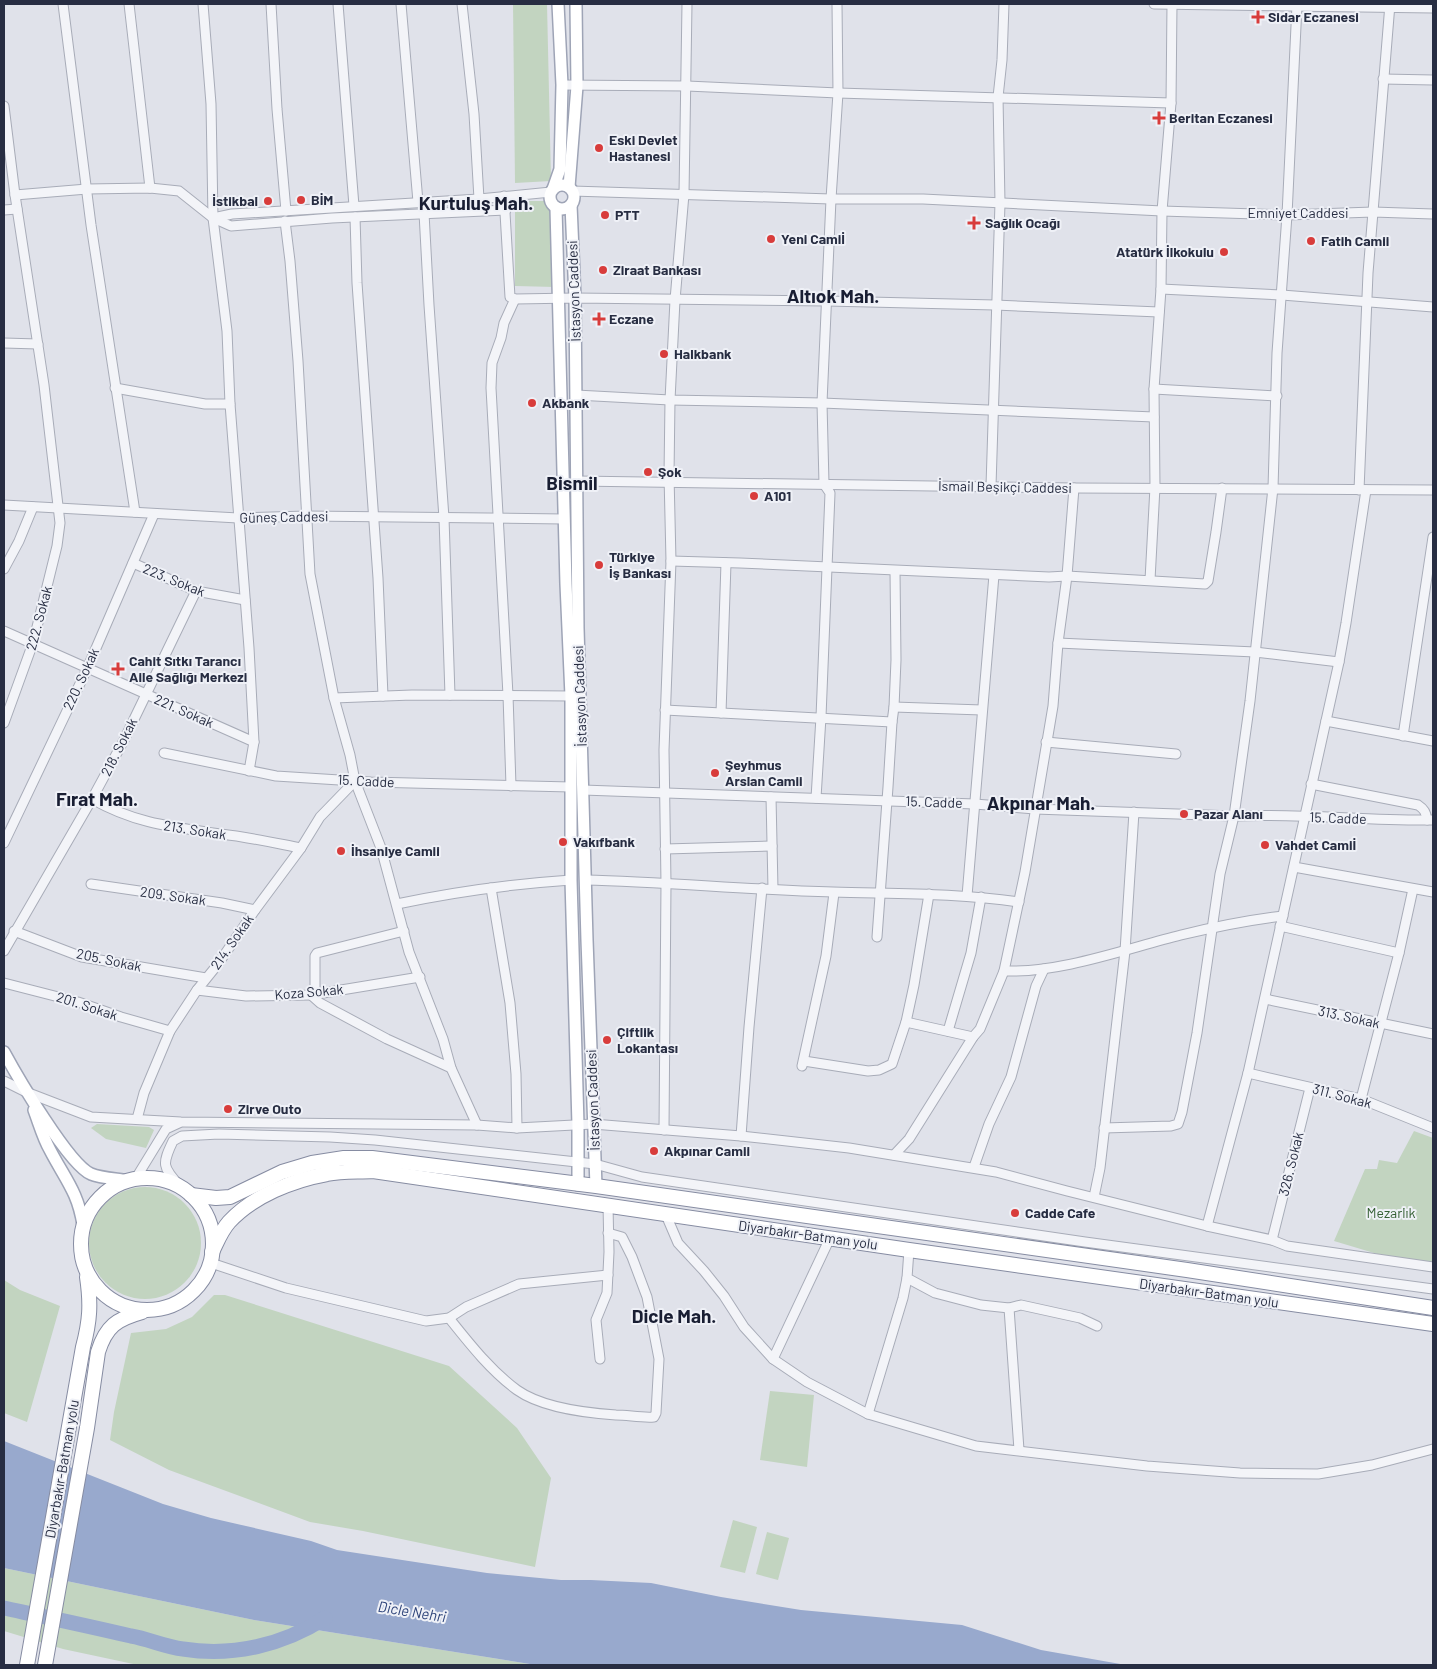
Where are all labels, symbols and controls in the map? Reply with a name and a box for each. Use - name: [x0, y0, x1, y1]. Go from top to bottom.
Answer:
- place label: Sidar Eczanesi: [1268, 8, 1359, 25]
- marker: Sidar Eczanesi: [1252, 11, 1264, 23]
- place label: Beritan Eczanesi: [1169, 109, 1273, 126]
- marker: Beritan Eczanesi: [1153, 112, 1165, 124]
- place label: Eski Devlet Hastanesi: [609, 131, 677, 164]
- marker: Eski Devlet Hastanesi: [593, 142, 605, 154]
- place label: BİM: [311, 191, 333, 208]
- district label: Kurtuluş Mah.: [419, 191, 533, 214]
- place label: İstikbal: [212, 192, 258, 209]
- marker: BİM: [295, 194, 307, 206]
- marker: İstikbal: [262, 195, 274, 207]
- street label: Emniyet Caddesi: [1247, 204, 1349, 221]
- place label: PTT: [615, 206, 640, 223]
- marker: PTT: [599, 209, 611, 221]
- place label: Sağlık Ocağı: [985, 214, 1060, 231]
- marker: Sağlık Ocağı: [967, 216, 981, 230]
- place label: Yeni Camiİ: [781, 230, 845, 247]
- place label: Fatih Camii: [1321, 232, 1389, 249]
- marker: Yeni Camiİ: [765, 233, 777, 245]
- marker: Fatih Camii: [1305, 235, 1317, 247]
- street label: İstasyon Caddesi: [563, 240, 584, 342]
- place label: Atatürk İlkokulu: [1116, 243, 1214, 260]
- marker: Atatürk İlkokulu: [1218, 246, 1230, 258]
- place label: Ziraat Bankası: [613, 261, 701, 278]
- marker: Ziraat Bankası: [597, 264, 609, 276]
- district label: Altıok Mah.: [787, 284, 879, 307]
- place label: Eczane: [609, 310, 654, 327]
- marker: Eczane: [593, 313, 605, 325]
- place label: Halkbank: [674, 345, 732, 362]
- marker: Halkbank: [658, 348, 670, 360]
- place label: Akbank: [542, 394, 590, 411]
- marker: Akbank: [526, 397, 538, 409]
- place label: Şok: [658, 463, 682, 480]
- marker: Şok: [642, 466, 654, 478]
- district label: Bismil: [546, 471, 598, 494]
- street label: İsmail Beşikçi Caddesi: [938, 477, 1072, 496]
- place label: A101: [764, 487, 791, 504]
- marker: A101: [748, 490, 760, 502]
- street label: Güneş Caddesi: [239, 507, 329, 526]
- place label: Türkiye İş Bankası: [609, 548, 671, 581]
- street label: 223. Sokak: [141, 559, 208, 600]
- marker: Türkiye İş Bankası: [593, 559, 605, 571]
- street label: 222. Sokak: [22, 584, 55, 652]
- street label: 220. Sokak: [59, 645, 102, 713]
- street label: İstasyon Caddesi: [569, 645, 590, 747]
- place label: Cahit Sıtkı Tarancı Aile Sağlığı Merkezi: [129, 652, 247, 685]
- marker: Cahit Sıtkı Tarancı Aile Sağlığı Merkezi: [111, 662, 125, 676]
- street label: 221. Sokak: [152, 690, 217, 731]
- street label: 218. Sokak: [97, 715, 140, 779]
- place label: Şeyhmus Arslan Camii: [725, 756, 803, 789]
- marker: Şeyhmus Arslan Camii: [709, 767, 721, 779]
- street label: 15. Cadde: [337, 771, 395, 790]
- district label: Fırat Mah.: [56, 787, 138, 810]
- district label: Akpınar Mah.: [987, 791, 1095, 814]
- street label: 15. Cadde: [905, 792, 963, 811]
- place label: Pazar Alanı: [1194, 805, 1263, 822]
- marker: Pazar Alanı: [1178, 808, 1190, 820]
- street label: 15. Cadde: [1309, 808, 1367, 827]
- street label: 213. Sokak: [163, 816, 228, 843]
- place label: Vakıfbank: [573, 833, 635, 850]
- marker: Vakıfbank: [557, 836, 569, 848]
- place label: Vahdet Camiİ: [1275, 836, 1356, 853]
- marker: Vahdet Camiİ: [1259, 839, 1271, 851]
- place label: İhsaniye Camii: [351, 842, 440, 859]
- marker: İhsaniye Camii: [335, 845, 347, 857]
- street label: 209. Sokak: [139, 882, 207, 909]
- street label: 214. Sokak: [206, 911, 257, 973]
- street label: 205. Sokak: [75, 944, 143, 975]
- street label: Koza Sokak: [274, 980, 344, 1003]
- street label: 201. Sokak: [54, 988, 120, 1023]
- street label: 313. Sokak: [1317, 1002, 1382, 1031]
- place label: Çiftlik Lokantası: [617, 1023, 678, 1056]
- marker: Çiftlik Lokantası: [601, 1034, 613, 1046]
- street label: İstasyon Caddesi: [582, 1049, 603, 1151]
- street label: 311. Sokak: [1311, 1079, 1374, 1112]
- place label: Zirve Outo: [238, 1100, 302, 1117]
- marker: Zirve Outo: [222, 1103, 234, 1115]
- street label: 326. Sokak: [1274, 1130, 1307, 1198]
- place label: Akpınar Camii: [664, 1142, 750, 1159]
- marker: Akpınar Camii: [648, 1145, 660, 1157]
- place label: Cadde Cafe: [1025, 1204, 1096, 1221]
- park label: Mezarlık: [1366, 1204, 1416, 1221]
- marker: Cadde Cafe: [1009, 1207, 1021, 1219]
- street label: Diyarbakır-Batman yolu: [737, 1216, 879, 1253]
- street label: Diyarbakır-Batman yolu: [1138, 1274, 1280, 1311]
- district label: Dicle Mah.: [632, 1304, 716, 1327]
- street label: Diyarbakır-Batman yolu: [41, 1398, 82, 1540]
- water label: Dicle Nehri: [377, 1597, 448, 1625]

